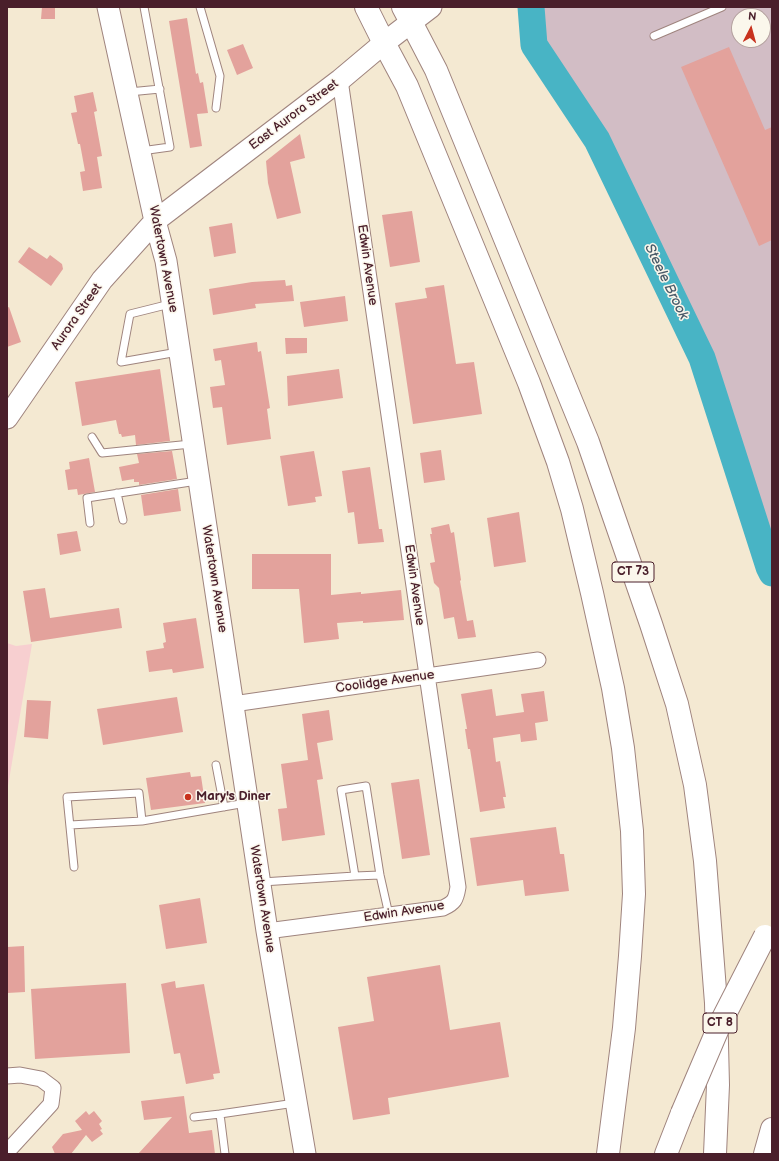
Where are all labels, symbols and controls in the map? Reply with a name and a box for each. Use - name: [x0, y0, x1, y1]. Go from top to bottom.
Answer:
- north arrow: [731, 8, 771, 48]
- text: N: [747, 10, 757, 23]
- street label: East Aurora Street: [246, 76, 342, 154]
- street label: Watertown Avenue: [145, 204, 181, 314]
- street label: Edwin Avenue: [354, 223, 380, 307]
- water label: Steele Brook: [640, 241, 692, 323]
- street label: Aurora Street: [48, 281, 106, 353]
- street label: Watertown Avenue: [198, 524, 230, 634]
- street label: Edwin Avenue: [401, 543, 427, 627]
- road number: CT 73: [612, 562, 654, 582]
- street label: Coolidge Avenue: [335, 667, 435, 697]
- place label: Mary's Diner: [196, 789, 271, 805]
- marker: Mary's Diner: [183, 792, 193, 802]
- street label: Watertown Avenue: [246, 844, 278, 954]
- street label: Edwin Avenue: [362, 898, 446, 926]
- road number: CT 8: [703, 1013, 737, 1033]

